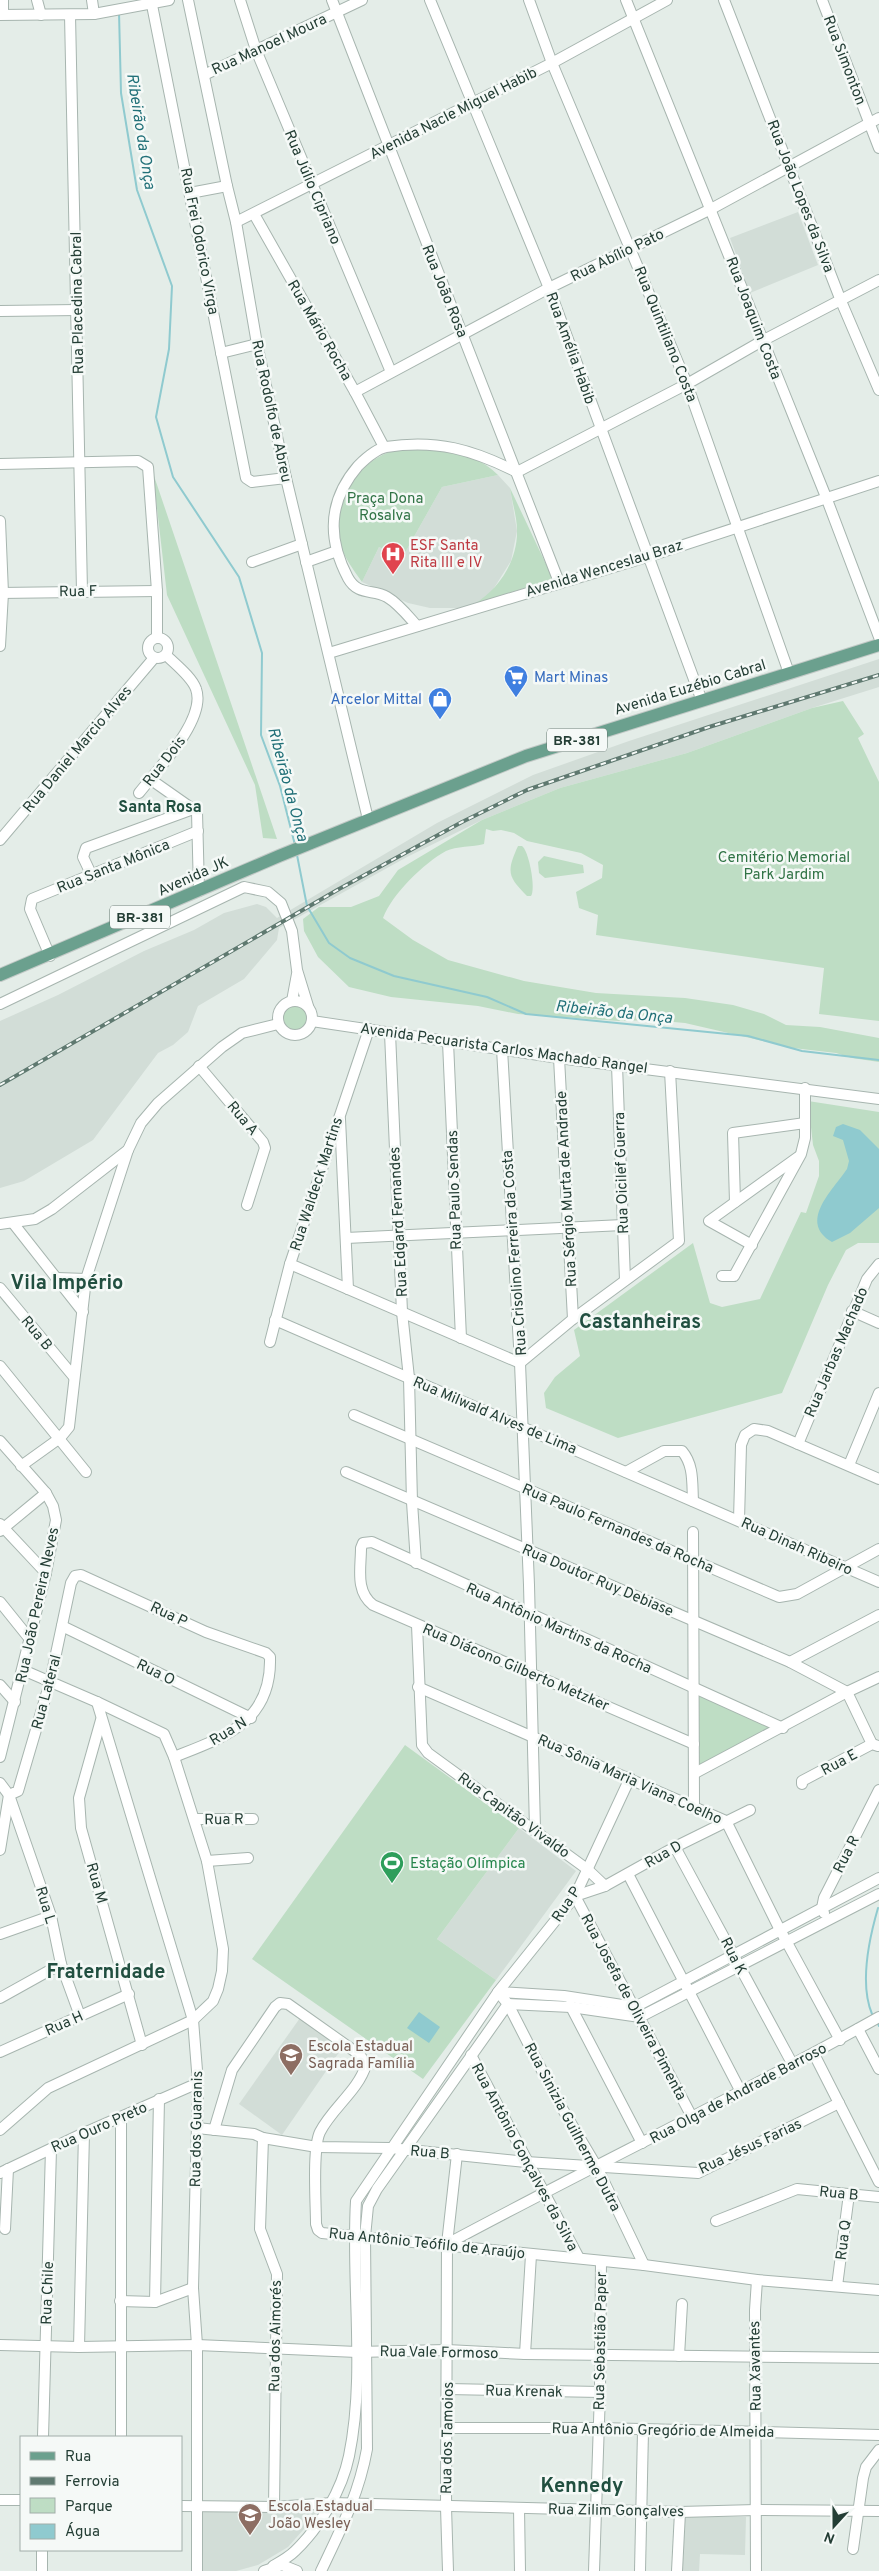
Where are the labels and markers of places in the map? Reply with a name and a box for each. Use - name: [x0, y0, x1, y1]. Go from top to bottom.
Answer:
- place label: ESF Santa Rita III e IV: [410, 537, 483, 573]
- hospital icon: ESF Santa Rita III e IV: [380, 541, 406, 575]
- supermarket icon: Mart Minas: [503, 664, 529, 698]
- place label: Mart Minas: [534, 669, 608, 688]
- shop icon: Arcelor Mittal: [427, 686, 453, 720]
- place label: Arcelor Mittal: [330, 691, 422, 710]
- sports icon: Estação Olímpica: [379, 1850, 405, 1884]
- place label: Estação Olímpica: [410, 1855, 525, 1874]
- place label: Escola Estadual Sagrada Família: [308, 2038, 415, 2074]
- school or university icon: Escola Estadual Sagrada Família: [278, 2042, 304, 2076]
- place label: Escola Estadual João Wesley: [268, 2498, 373, 2534]
- school or university icon: Escola Estadual João Wesley: [237, 2502, 263, 2536]

